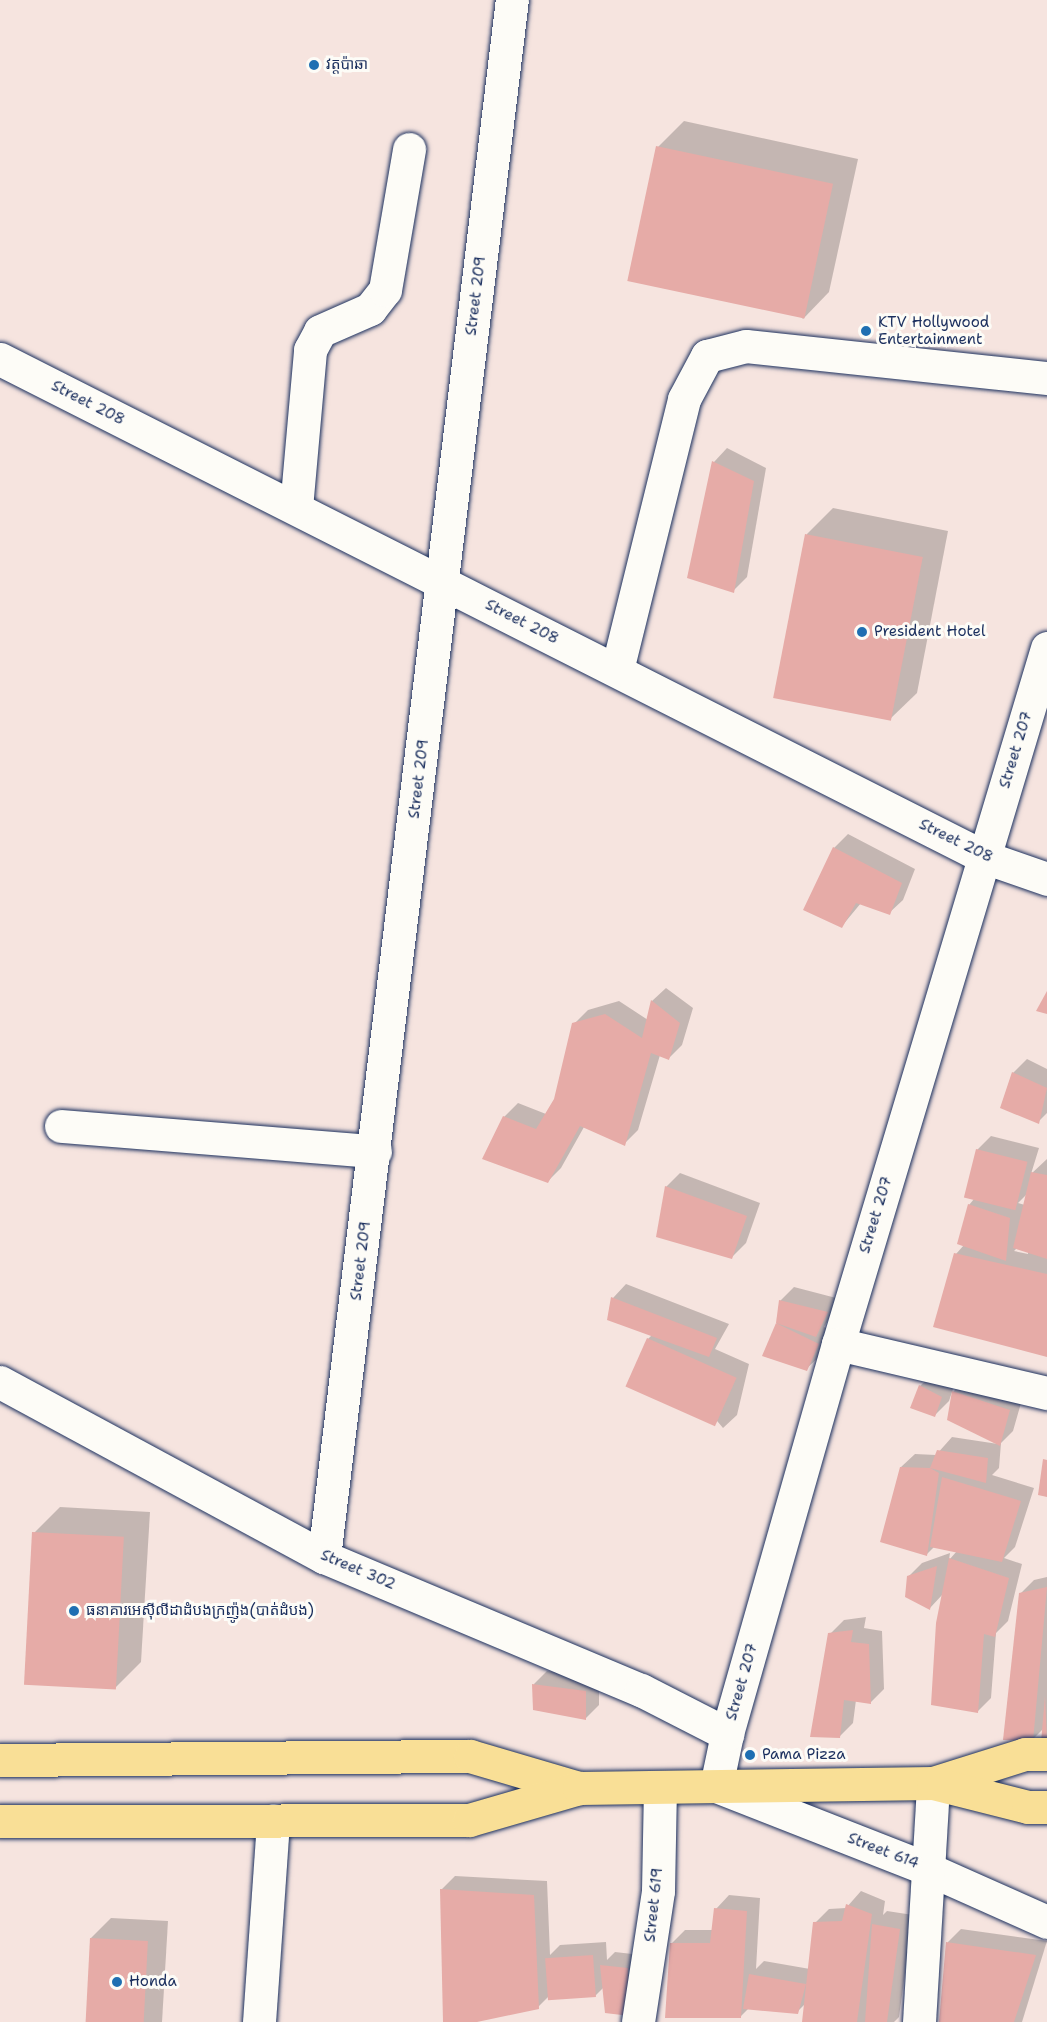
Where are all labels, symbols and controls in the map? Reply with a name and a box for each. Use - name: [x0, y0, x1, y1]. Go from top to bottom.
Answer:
- place label: វត្តប៉ាឆា: [326, 56, 368, 74]
- marker: វត្តប៉ាឆា: [307, 58, 321, 72]
- street label: Street 209: [462, 255, 490, 337]
- place label: KTV Hollywood Entertainment: [878, 313, 989, 348]
- marker: KTV Hollywood Entertainment: [859, 324, 873, 338]
- street label: Street 208: [48, 377, 128, 429]
- street label: Street 208: [482, 596, 562, 648]
- place label: President Hotel: [874, 623, 985, 641]
- marker: President Hotel: [855, 625, 869, 639]
- street label: Street 207: [996, 709, 1036, 791]
- street label: Street 209: [405, 738, 433, 820]
- street label: Street 208: [916, 815, 996, 867]
- street label: Street 207: [856, 1174, 896, 1256]
- street label: Street 209: [347, 1220, 375, 1302]
- street label: Street 302: [318, 1546, 398, 1594]
- place label: ធនាគារអេស៊ីលីដាដំបងក្រញ៉ូង(បាត់ដំបង): [86, 1602, 314, 1620]
- marker: ធនាគារអេស៊ីលីដាដំបងក្រញ៉ូង(បាត់ដំបង): [67, 1604, 81, 1618]
- street label: Street 207: [722, 1641, 762, 1723]
- place label: Pama Pizza: [762, 1746, 846, 1764]
- marker: Pama Pizza: [743, 1748, 757, 1762]
- street label: Street 614: [845, 1829, 921, 1873]
- street label: Street 619: [641, 1867, 667, 1943]
- place label: Honda: [129, 1973, 177, 1991]
- marker: Honda: [110, 1975, 124, 1989]

